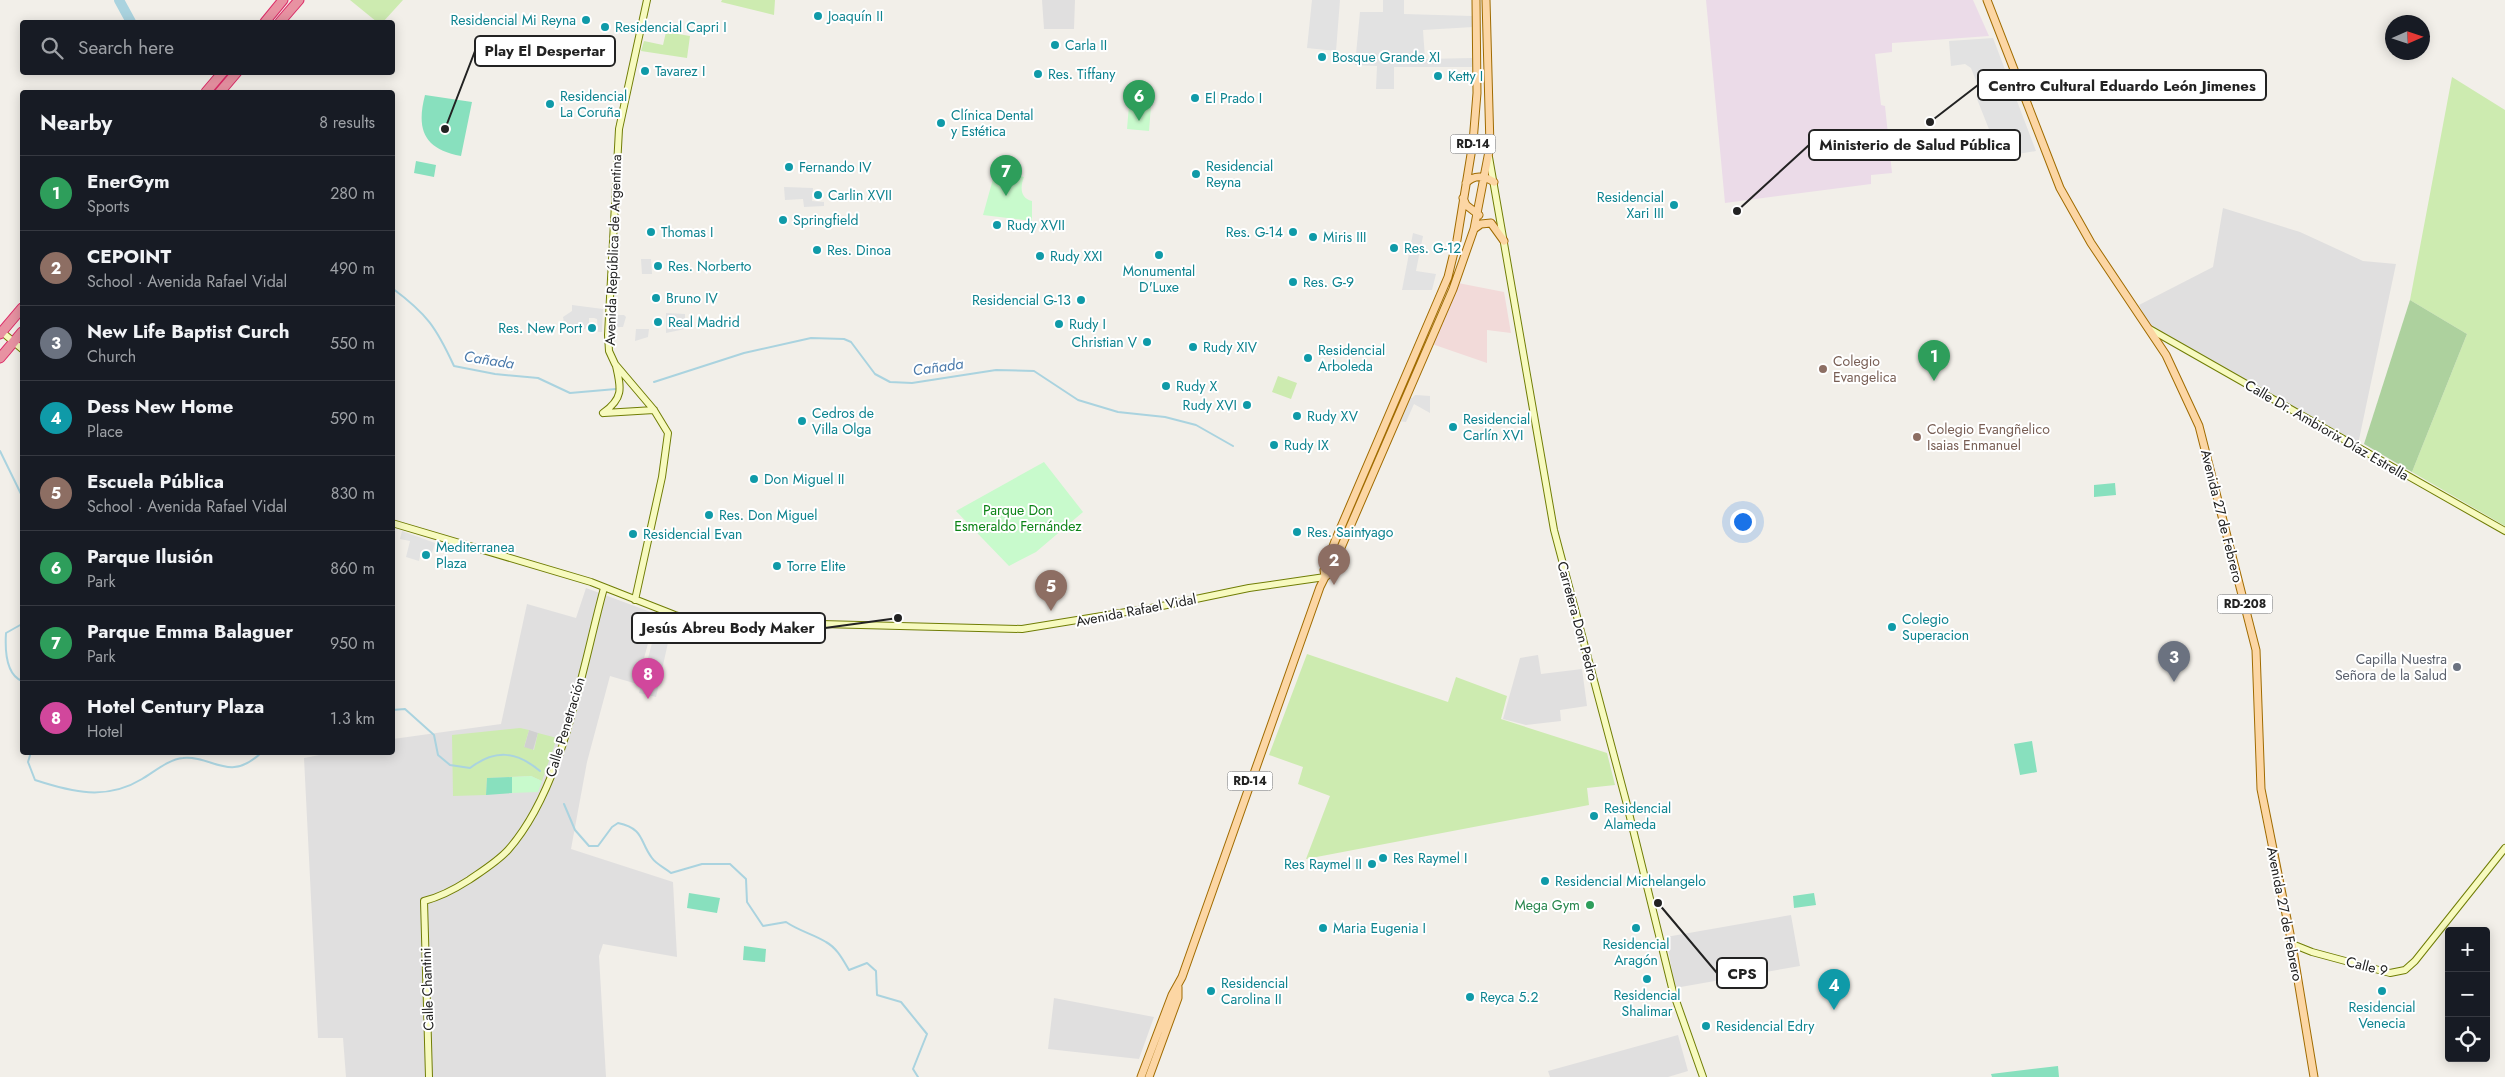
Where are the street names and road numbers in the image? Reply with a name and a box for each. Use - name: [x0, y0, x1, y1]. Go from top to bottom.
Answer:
- road number: RD-14: [1450, 134, 1496, 154]
- street label: Avenida República de Argentina: [600, 154, 626, 346]
- street label: Calle Dr. Ambiorix Díaz Estrella: [2241, 375, 2413, 485]
- street label: Avenida 27 de Febrero: [2196, 447, 2248, 585]
- street label: Carretera Don Pedro: [1552, 559, 1604, 683]
- street label: Avenida Rafael Vidal: [1074, 589, 1198, 631]
- road number: RD-208: [2218, 594, 2272, 614]
- street label: Calle Penetración: [540, 675, 590, 779]
- road number: RD-14: [1228, 771, 1272, 790]
- street label: Avenida 27 de Febrero: [2262, 845, 2308, 983]
- street label: Calle Chantini: [416, 947, 438, 1031]
- street label: Calle 9: [2344, 951, 2390, 981]

